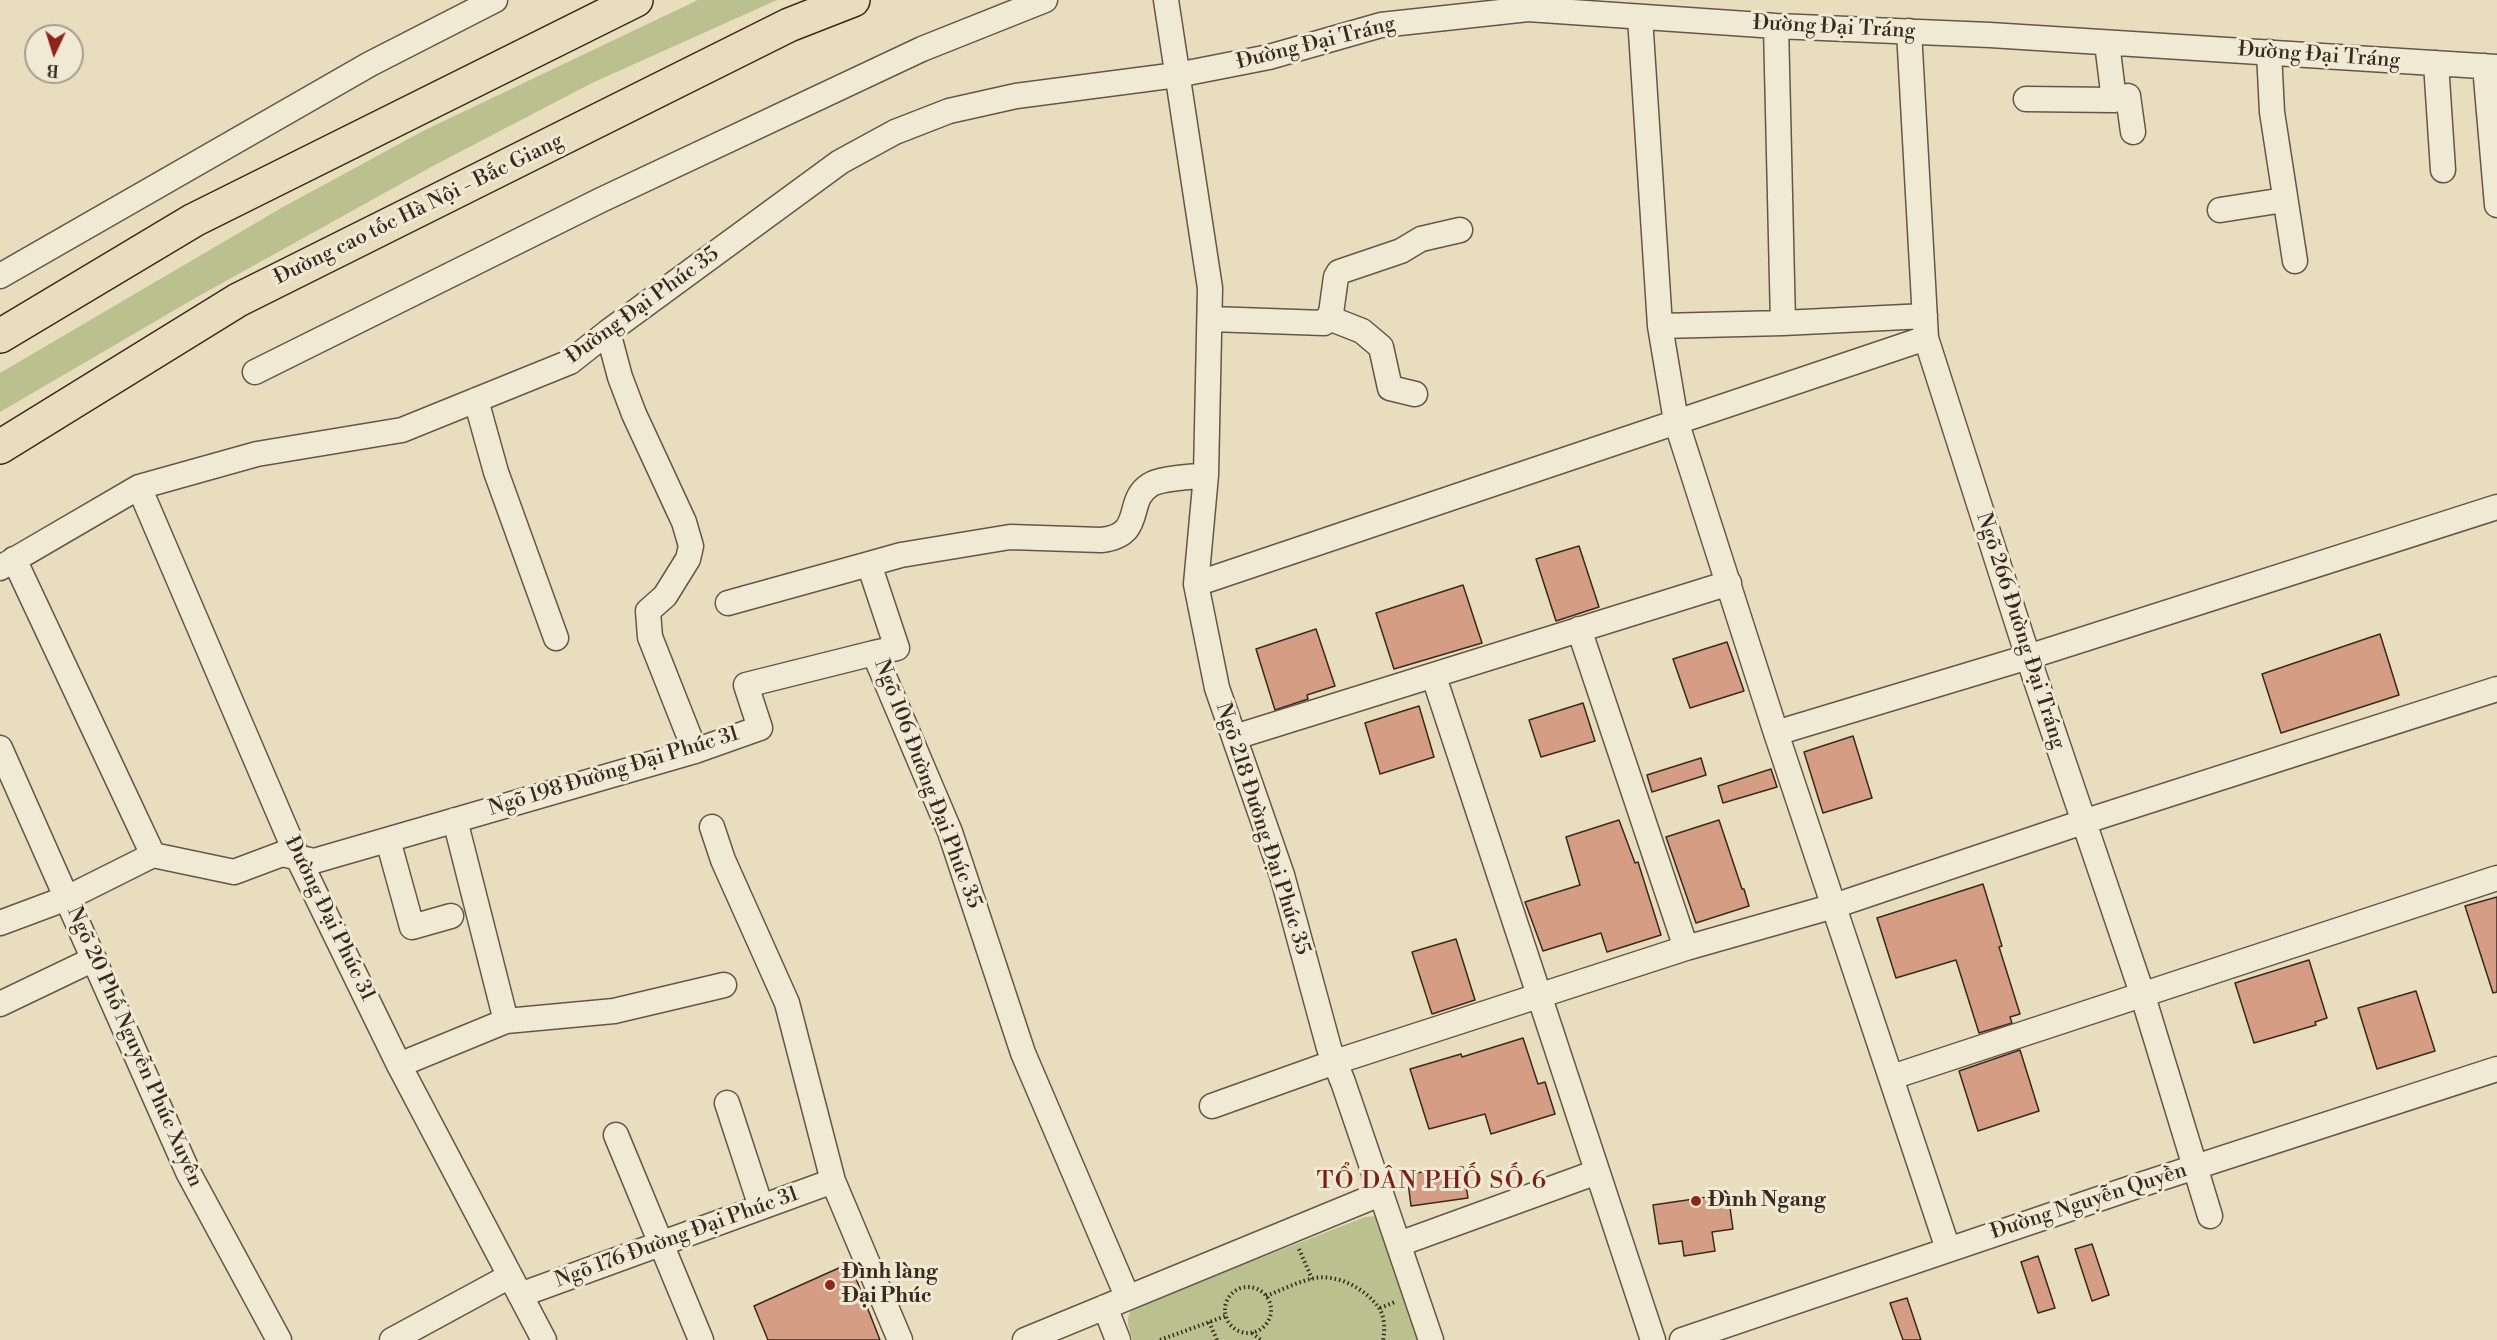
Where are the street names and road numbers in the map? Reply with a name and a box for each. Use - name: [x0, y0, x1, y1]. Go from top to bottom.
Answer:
- street label: Đường Đại Tráng: [1752, 11, 1916, 45]
- street label: Đường Đại Tráng: [1234, 12, 1398, 76]
- street label: Đường Đại Tráng: [2237, 38, 2401, 74]
- street label: Đường cao tốc Hà Nội - Bắc Giang: [270, 129, 568, 291]
- street label: Đường Đại Phúc 35: [562, 242, 724, 370]
- street label: Ngõ 266 Đường Đại Tráng: [1970, 510, 2070, 752]
- street label: Ngõ 106 Đường Đại Phúc 35: [868, 656, 986, 912]
- street label: Ngõ 218 Đường Đại Phúc 35: [1209, 700, 1315, 958]
- street label: Ngõ 198 Đường Đại Phúc 31: [486, 722, 742, 822]
- street label: Đường Đại Phúc 31: [278, 833, 380, 1005]
- street label: Ngõ 20 Phố Nguyễn Phúc Xuyên: [61, 903, 207, 1191]
- street label: Đường Nguyễn Quyền: [1988, 1158, 2190, 1246]
- street label: Ngõ 176 Đường Đại Phúc 31: [552, 1182, 802, 1294]

